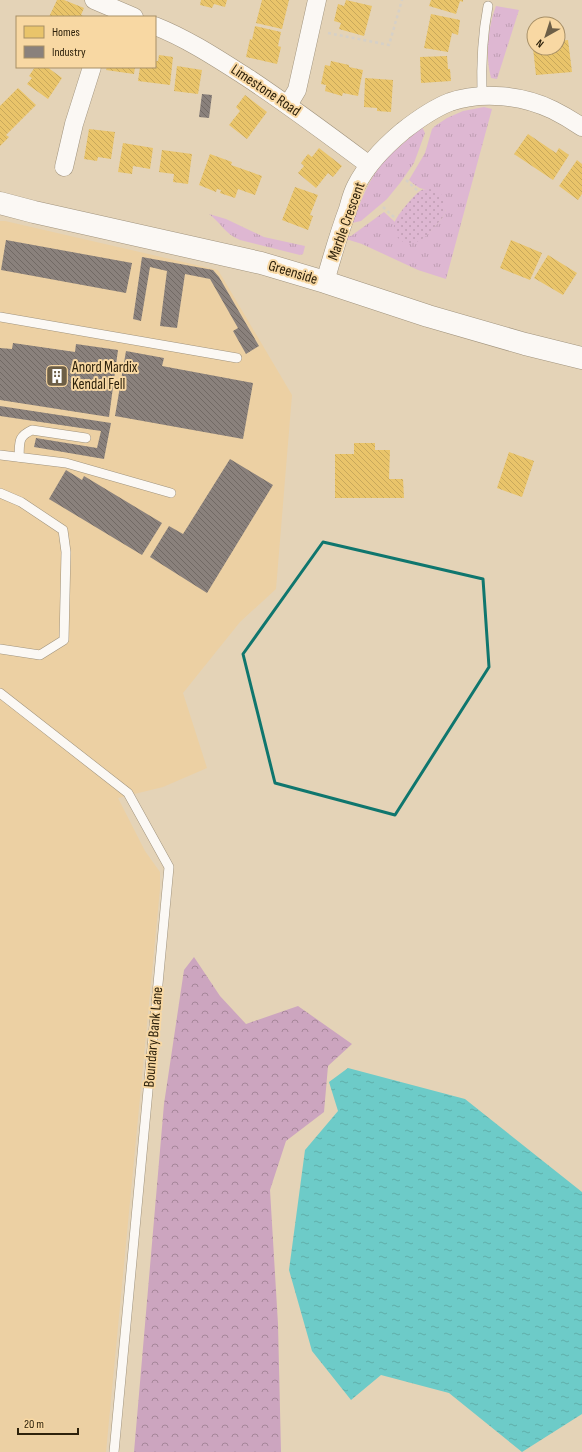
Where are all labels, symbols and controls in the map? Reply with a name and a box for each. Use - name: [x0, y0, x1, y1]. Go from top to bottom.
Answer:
- legend: [16, 16, 156, 68]
- north arrow: [526, 16, 566, 56]
- text: Homes: [52, 25, 80, 40]
- text: N: [534, 36, 546, 50]
- text: Industry: [52, 45, 86, 60]
- street label: Limestone Road: [227, 60, 304, 121]
- street label: Marble Crescent: [323, 179, 370, 263]
- street label: Greenside: [266, 256, 320, 289]
- place label: Anord Mardix Kendal Fell: [71, 358, 138, 394]
- building icon: Anord Mardix Kendal Fell: [44, 363, 70, 389]
- street label: Boundary Bank Lane: [140, 986, 167, 1088]
- scale bar: [18, 1410, 78, 1436]
- text: 20 m: [24, 1417, 44, 1432]

